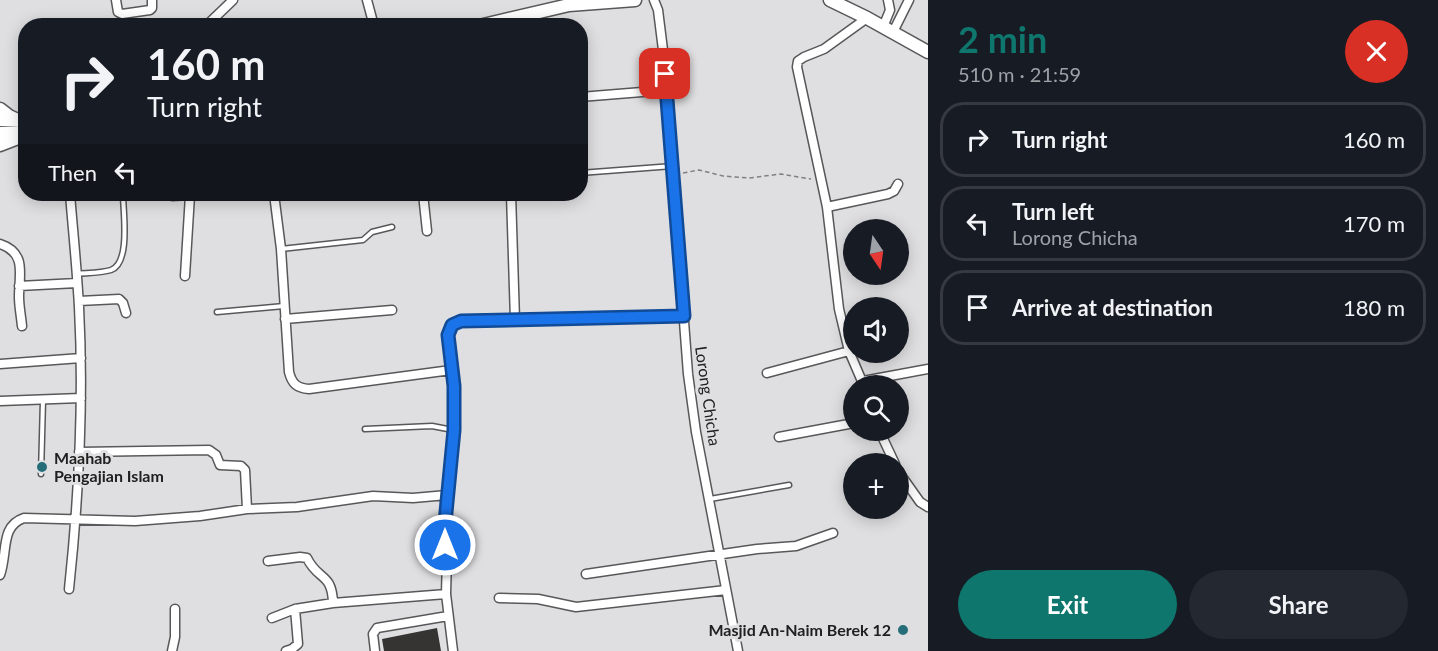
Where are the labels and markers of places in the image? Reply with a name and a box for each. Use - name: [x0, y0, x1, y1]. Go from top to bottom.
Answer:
- pin: [639, 48, 690, 99]
- place label: Maahab Pengajian Islam: [54, 448, 164, 485]
- marker: Maahab Pengajian Islam: [35, 460, 49, 474]
- place label: Masjid An-Naim Berek 12: [708, 620, 891, 639]
- marker: Masjid An-Naim Berek 12: [896, 623, 910, 637]

